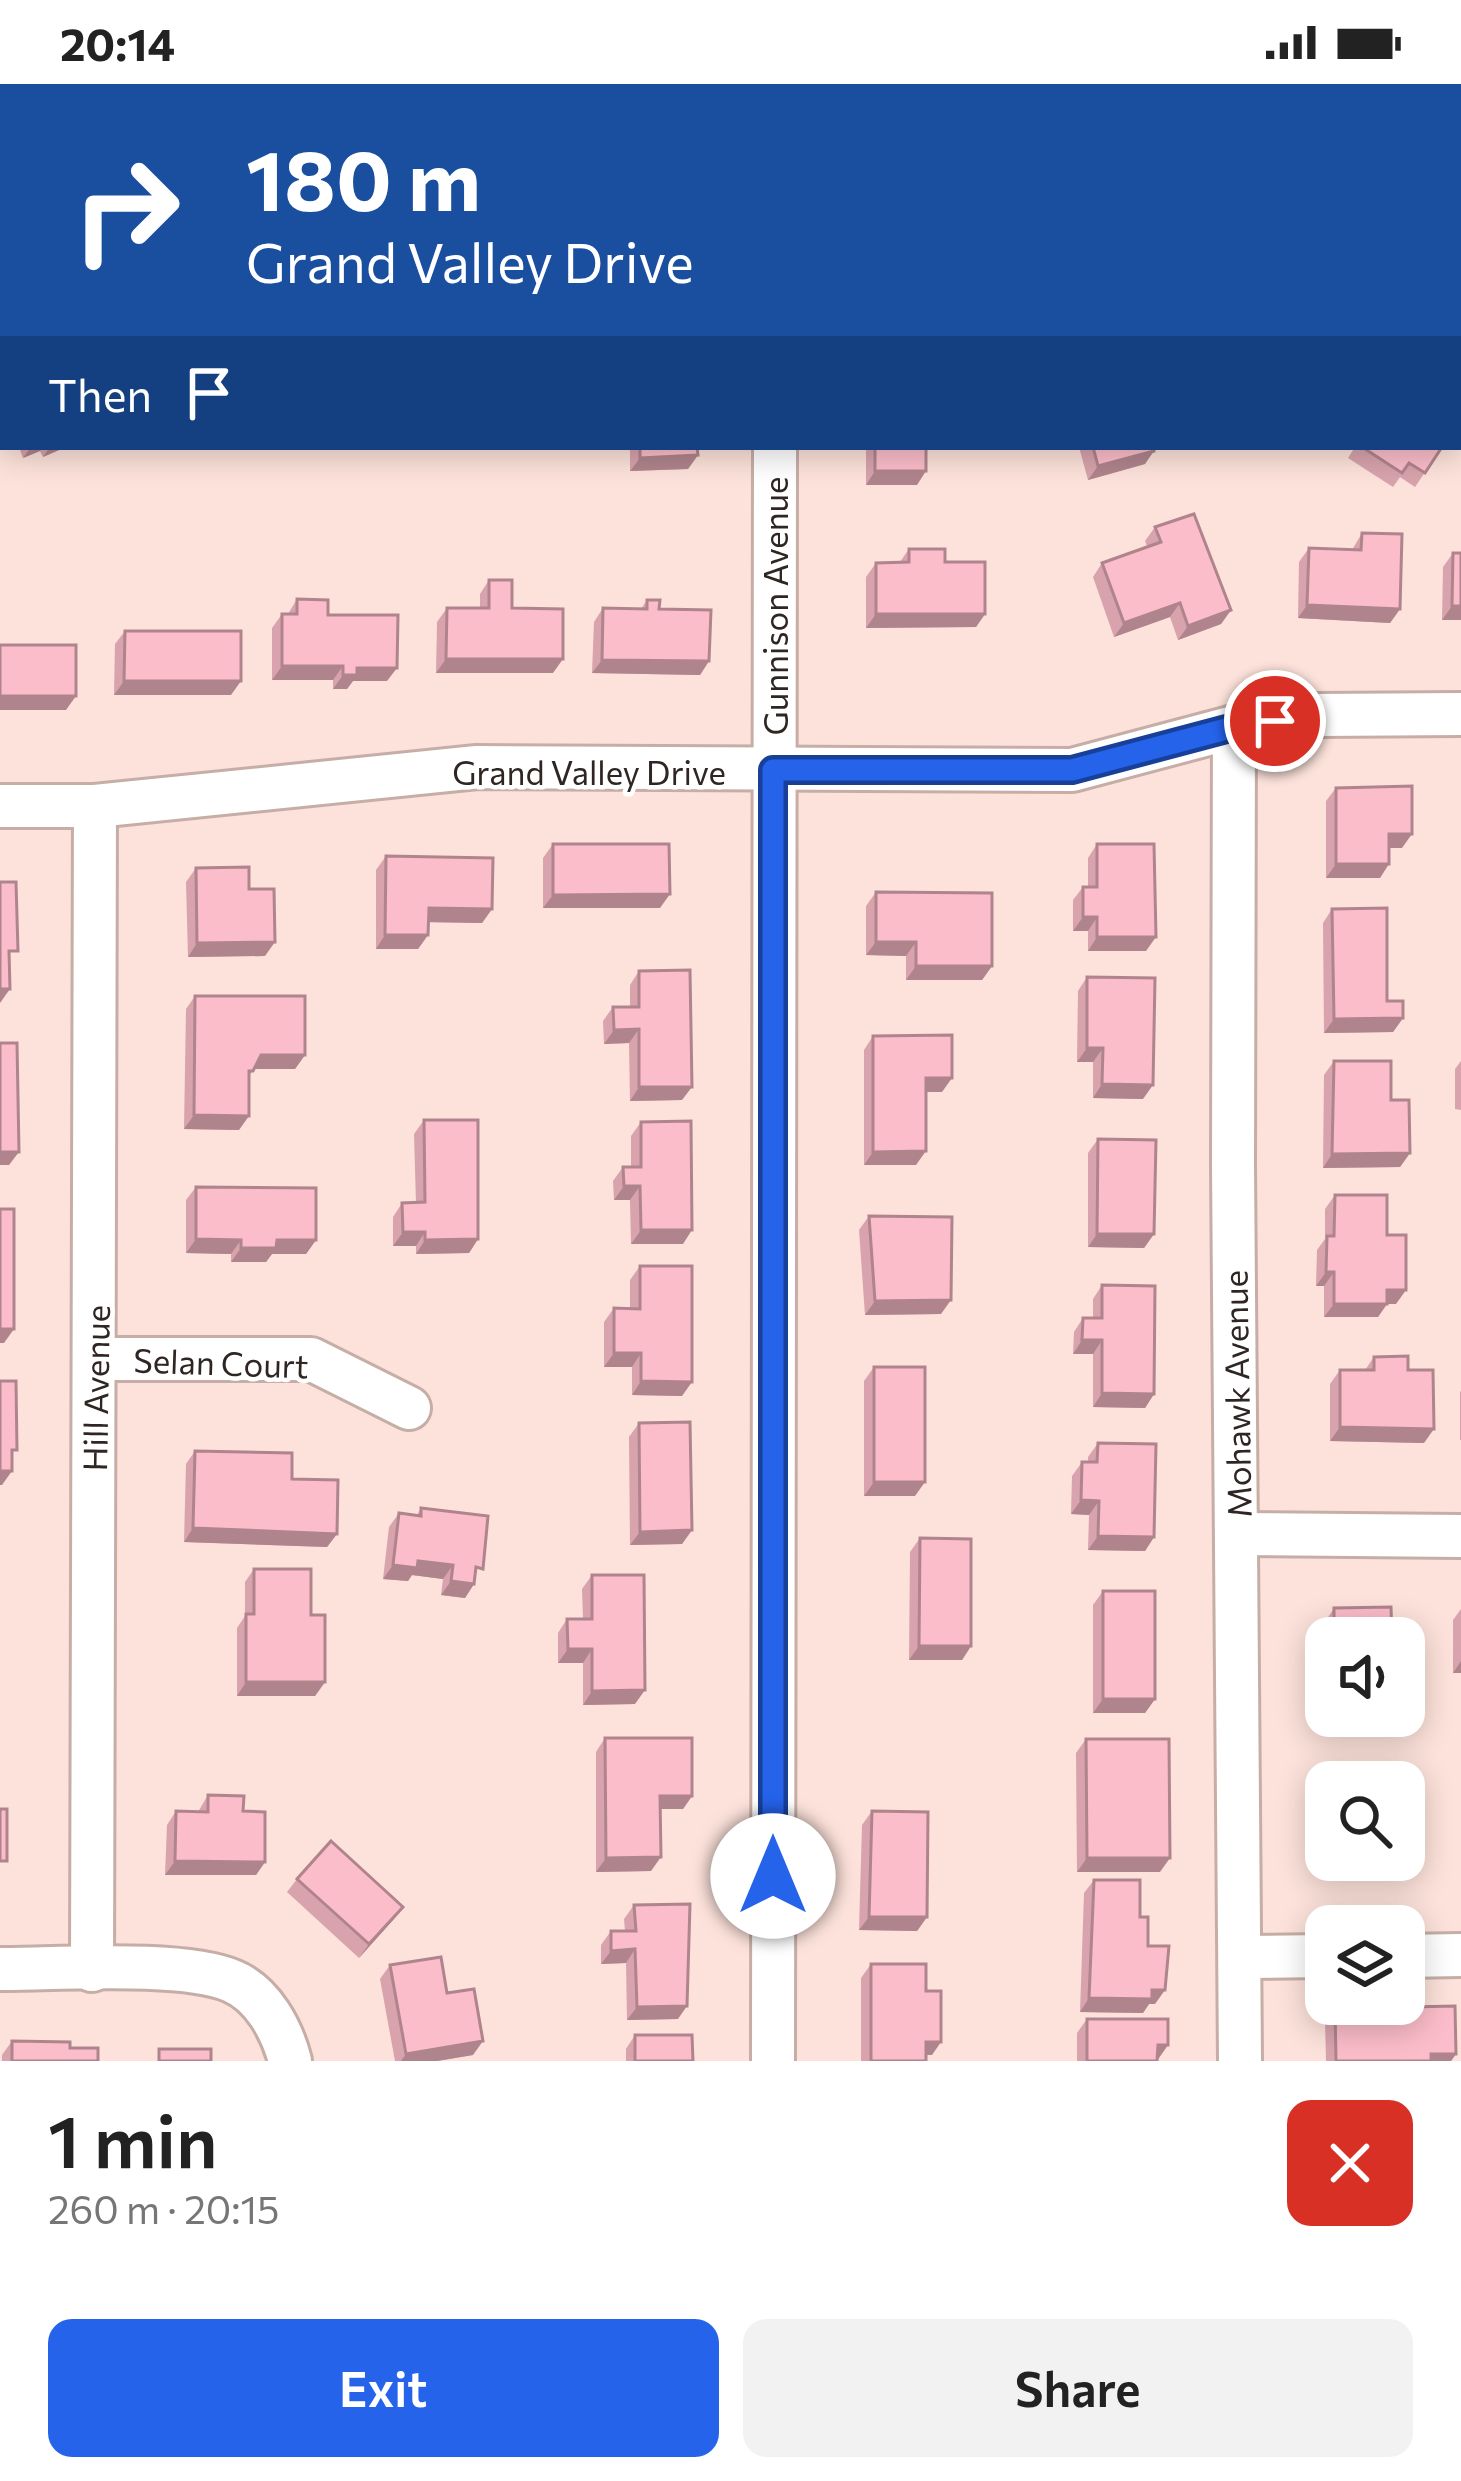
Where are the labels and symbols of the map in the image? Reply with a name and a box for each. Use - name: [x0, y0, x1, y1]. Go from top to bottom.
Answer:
- street label: Gunnison Avenue: [754, 477, 795, 735]
- pin: [1224, 670, 1326, 772]
- street label: Grand Valley Drive: [452, 751, 726, 792]
- street label: Mohawk Avenue: [1213, 1270, 1259, 1518]
- street label: Hill Avenue: [73, 1304, 117, 1472]
- street label: Selan Court: [133, 1338, 309, 1386]
- position arrow: [710, 1813, 836, 1939]

